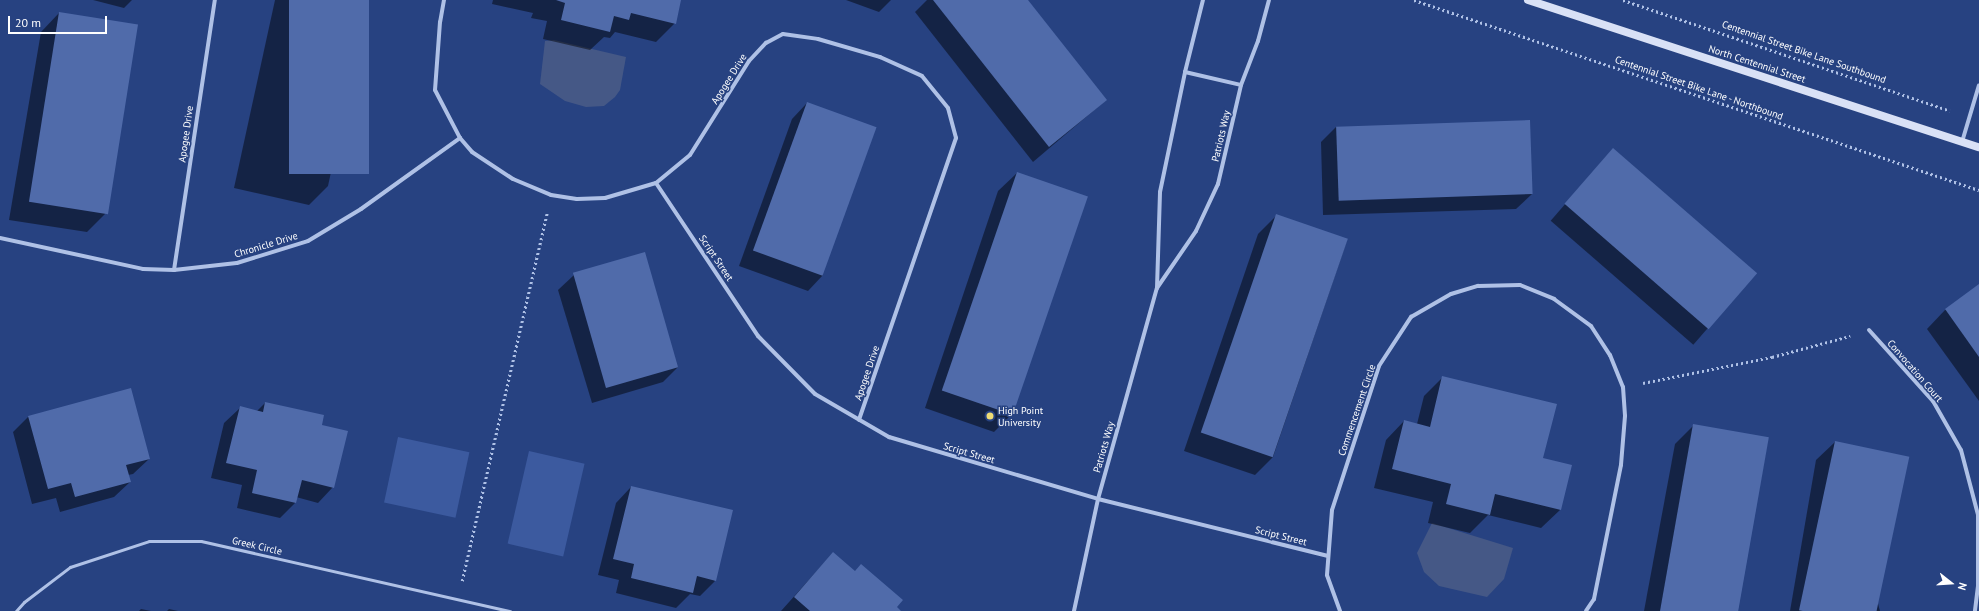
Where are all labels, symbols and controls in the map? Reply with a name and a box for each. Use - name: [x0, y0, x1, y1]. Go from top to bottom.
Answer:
- scale bar: [10, 8, 109, 34]
- text: 20 m: [15, 15, 41, 30]
- street label: Centennial Street Bike Lane Southbound: [1720, 18, 1888, 86]
- street label: North Centennial Street: [1707, 43, 1807, 85]
- street label: Apogee Drive: [709, 52, 749, 106]
- street label: Centennial Street Bike Lane - Northbound: [1613, 53, 1785, 123]
- street label: Apogee Drive: [176, 105, 196, 163]
- street label: Patriots Way: [1209, 109, 1233, 163]
- street label: Chronicle Drive: [233, 230, 299, 260]
- street label: Script Street: [696, 233, 736, 283]
- street label: Convocation Court: [1885, 337, 1945, 405]
- street label: Apogee Drive: [852, 344, 882, 402]
- street label: Commencement Circle: [1336, 363, 1378, 457]
- place label: High Point University: [998, 404, 1043, 428]
- marker: High Point University: [985, 411, 995, 421]
- street label: Patriots Way: [1091, 420, 1117, 474]
- street label: Script Street: [942, 440, 996, 466]
- street label: Script Street: [1254, 524, 1308, 548]
- street label: Greek Circle: [231, 534, 283, 558]
- north arrow: [1931, 563, 1971, 603]
- text: N: [1955, 581, 1970, 592]

